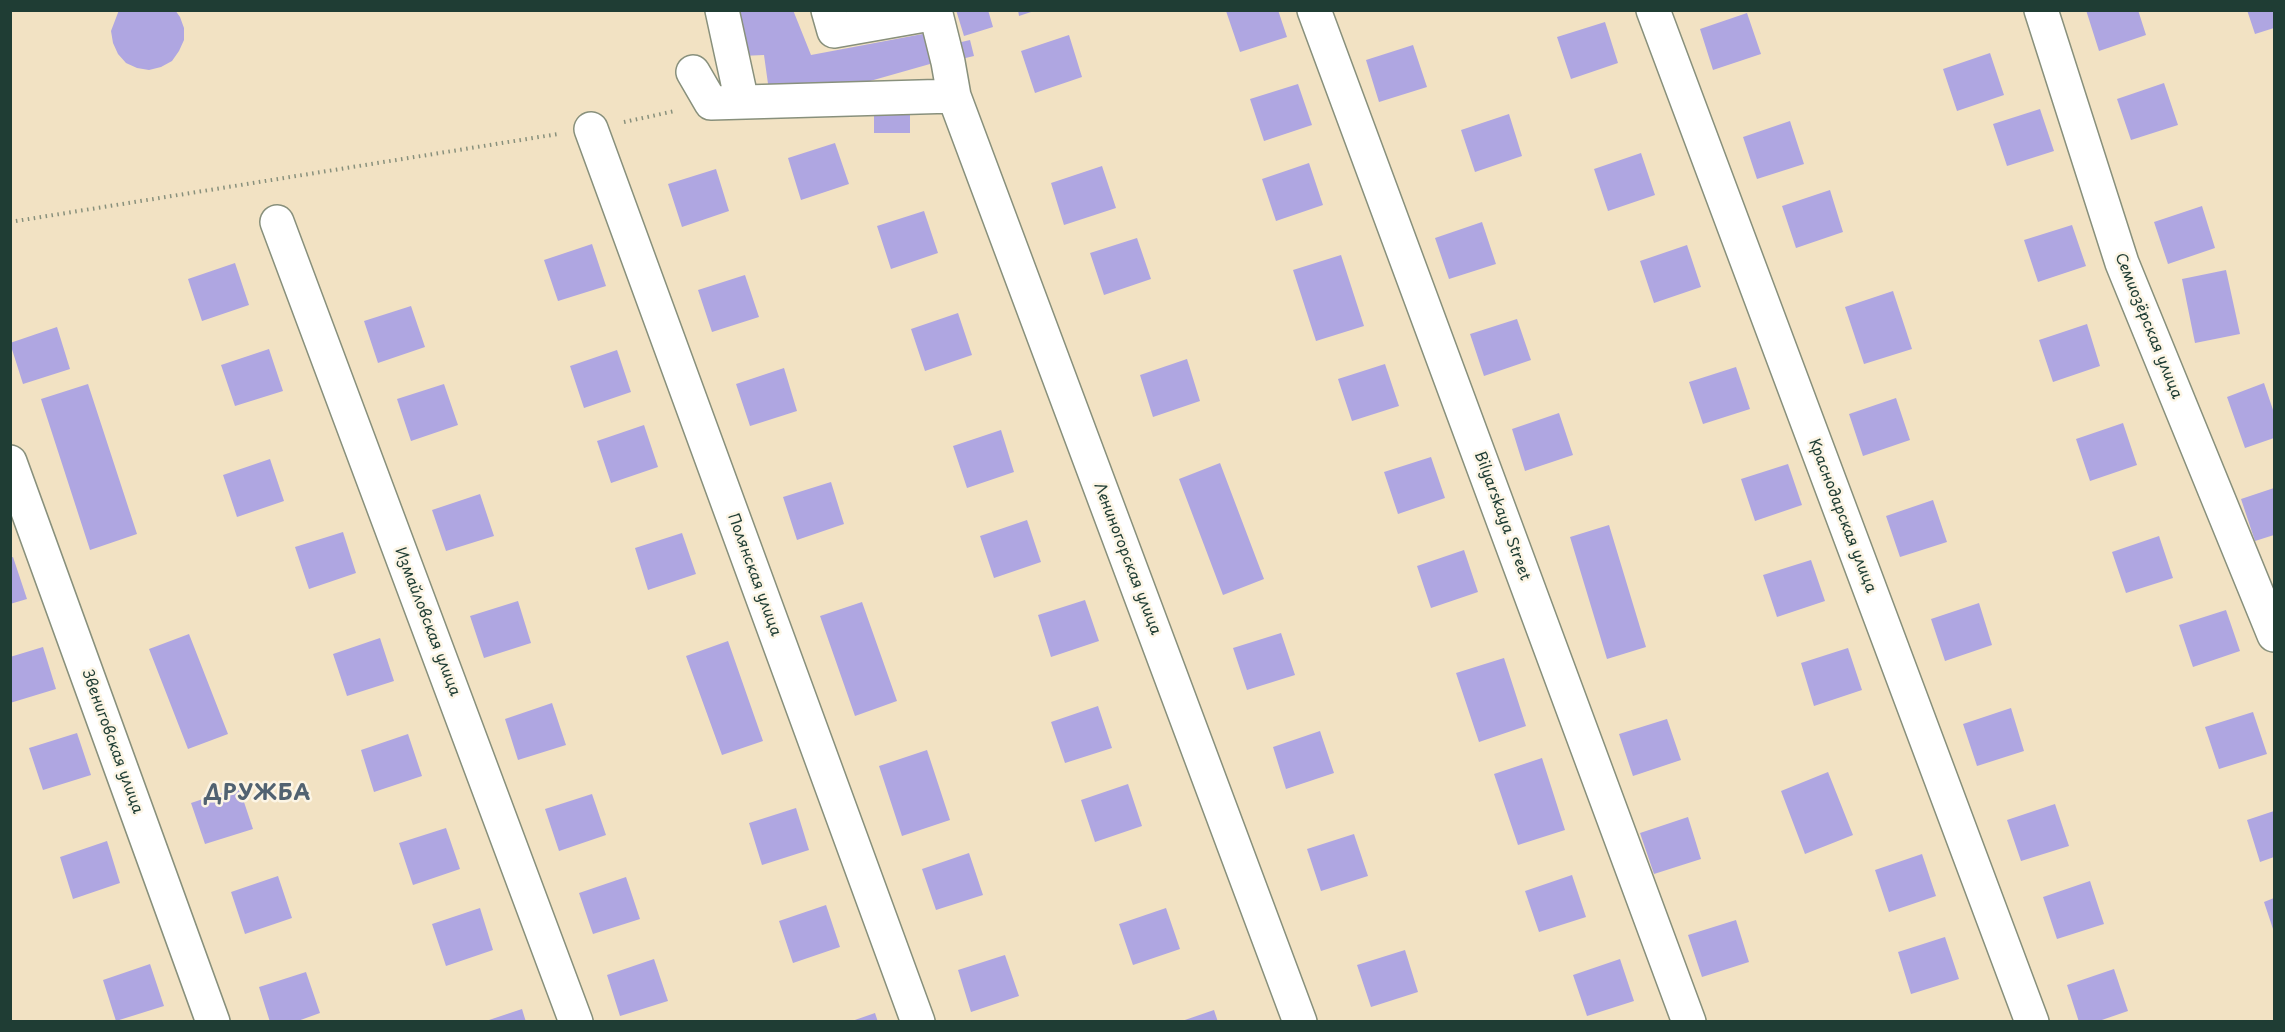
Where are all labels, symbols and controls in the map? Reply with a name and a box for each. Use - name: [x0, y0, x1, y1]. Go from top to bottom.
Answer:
- street label: Семиозёрская улица: [2111, 250, 2185, 402]
- street label: Краснодарская улица: [1804, 437, 1880, 595]
- street label: Bilyarskaya Street: [1470, 449, 1534, 583]
- street label: Лениногорская улица: [1090, 480, 1164, 638]
- street label: Полянская улица: [723, 511, 785, 639]
- street label: Измайловская улица: [390, 545, 464, 699]
- street label: Звениговская улица: [78, 668, 146, 816]
- district label: ДРУЖБА: [204, 781, 312, 807]

